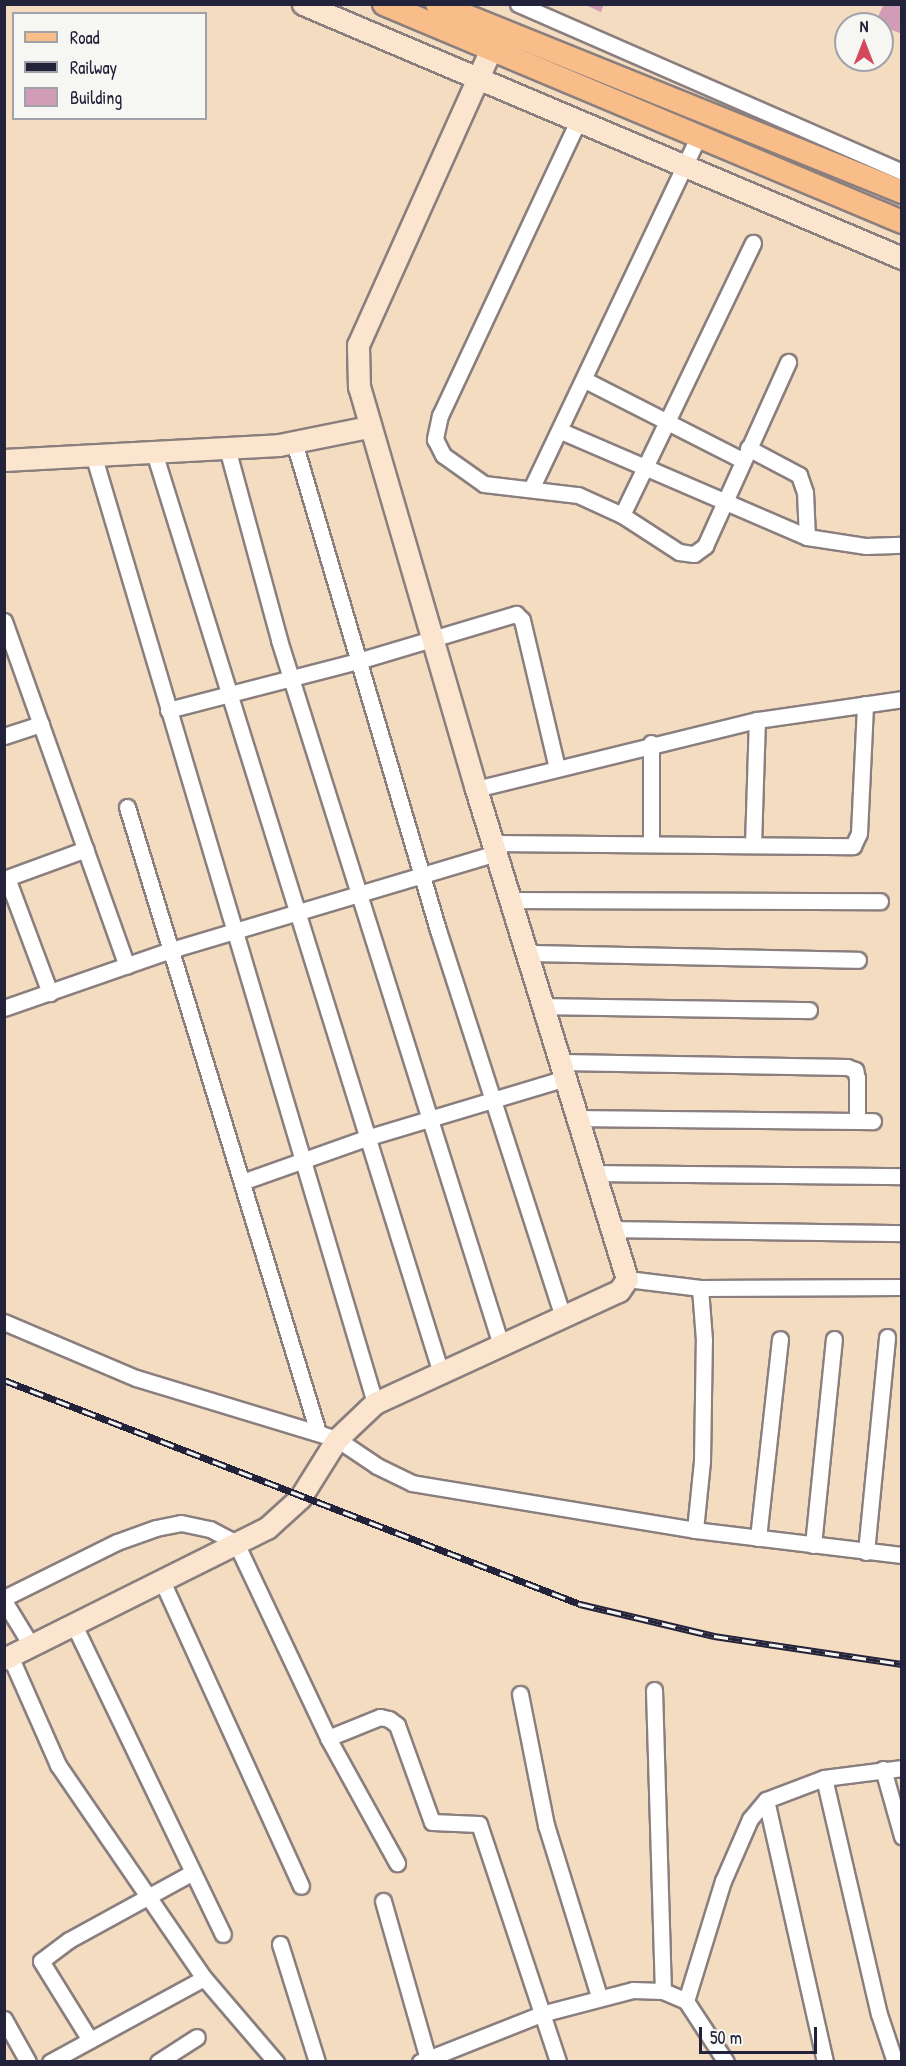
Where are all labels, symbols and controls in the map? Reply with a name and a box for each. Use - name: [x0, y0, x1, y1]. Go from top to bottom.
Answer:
- legend: [12, 12, 207, 120]
- north arrow: [834, 12, 894, 72]
- text: N: [860, 15, 868, 37]
- text: Road: [70, 25, 100, 50]
- text: Railway: [70, 55, 117, 80]
- text: Building: [70, 85, 122, 110]
- scale bar: [702, 2015, 820, 2053]
- text: 50 m: [710, 2025, 742, 2050]

